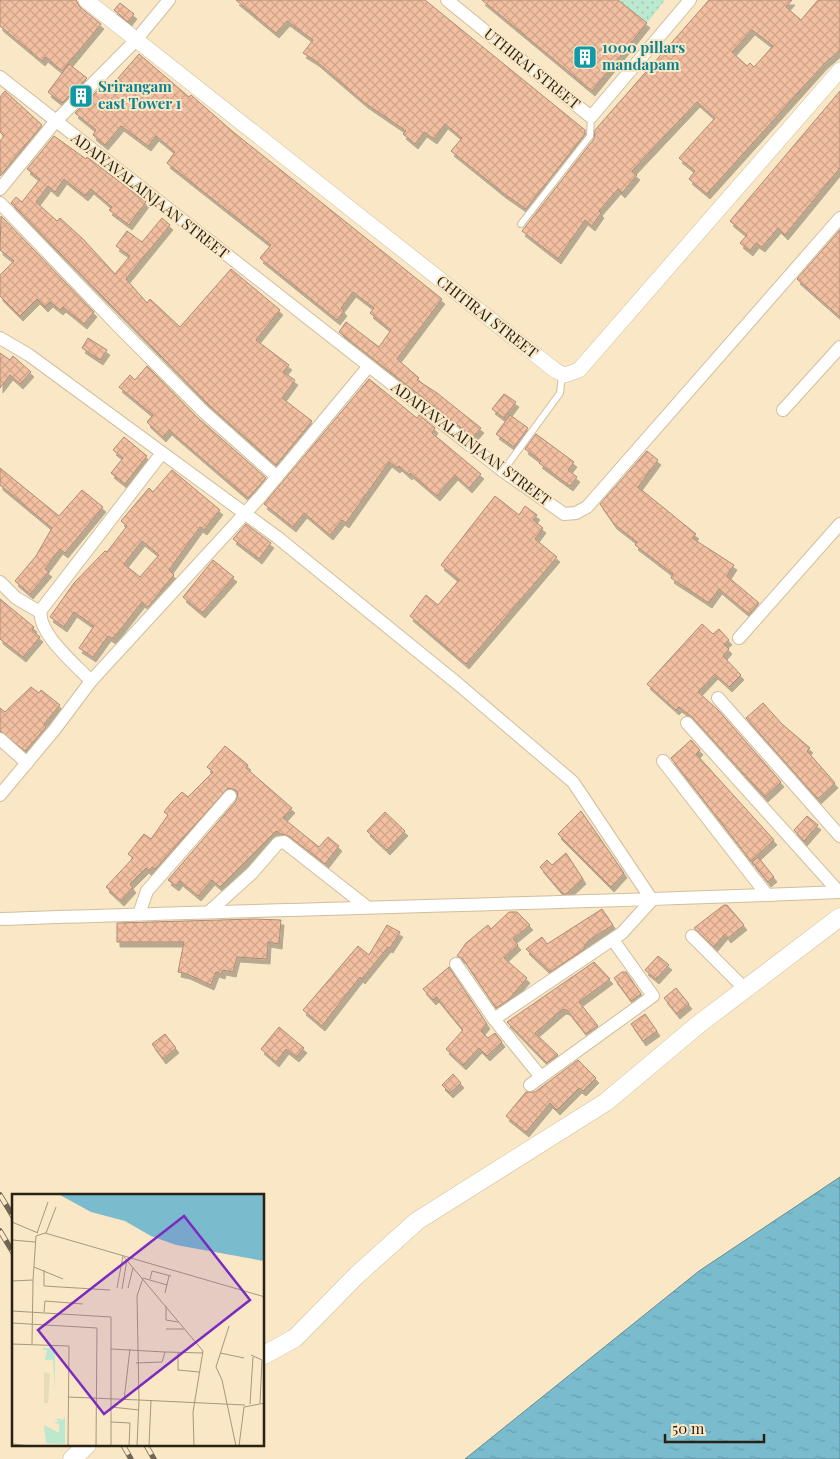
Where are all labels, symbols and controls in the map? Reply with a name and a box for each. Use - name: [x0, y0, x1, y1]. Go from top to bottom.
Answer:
- street label: UTHIRAI STREET: [480, 23, 585, 113]
- place label: 1000 pillars mandapam: [602, 37, 685, 74]
- building icon: 1000 pillars mandapam: [572, 44, 598, 70]
- place label: Srirangam east Tower 1: [98, 76, 182, 113]
- building icon: Srirangam east Tower 1: [68, 83, 94, 109]
- street label: ADAIYAVALAINJAAN STREET: [67, 127, 233, 263]
- street label: CHITIRAI STREET: [433, 270, 542, 362]
- street label: ADAIYAVALAINJAAN STREET: [387, 376, 555, 510]
- inset map: [12, 1194, 265, 1446]
- scale bar: [665, 1412, 764, 1444]
- text: 50 m: [672, 1418, 705, 1438]

